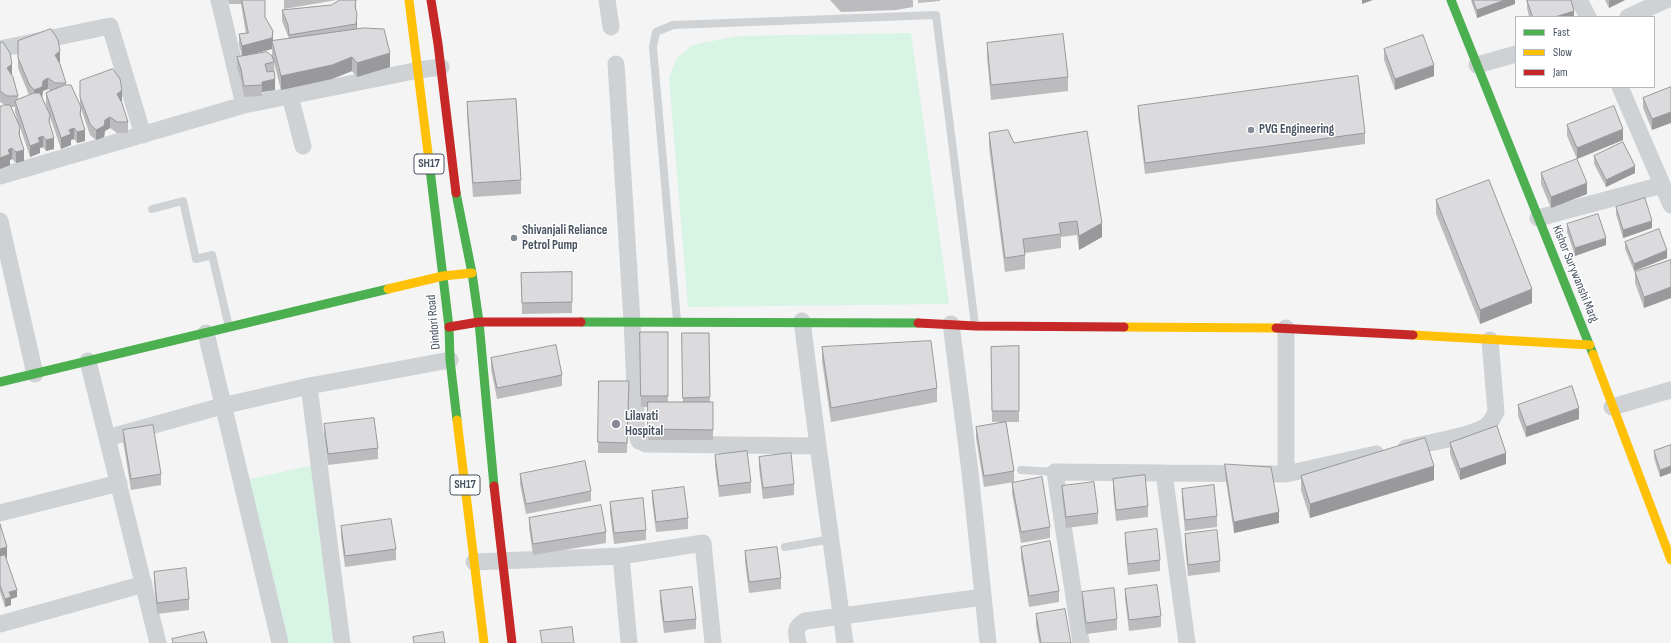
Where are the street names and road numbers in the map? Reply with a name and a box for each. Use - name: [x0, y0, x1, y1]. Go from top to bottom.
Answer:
- road number: SH17: [414, 154, 444, 174]
- street label: Kishor Surywanshi Marg: [1548, 223, 1602, 325]
- street label: Dindori Road: [424, 294, 444, 350]
- road number: SH17: [450, 475, 480, 495]

